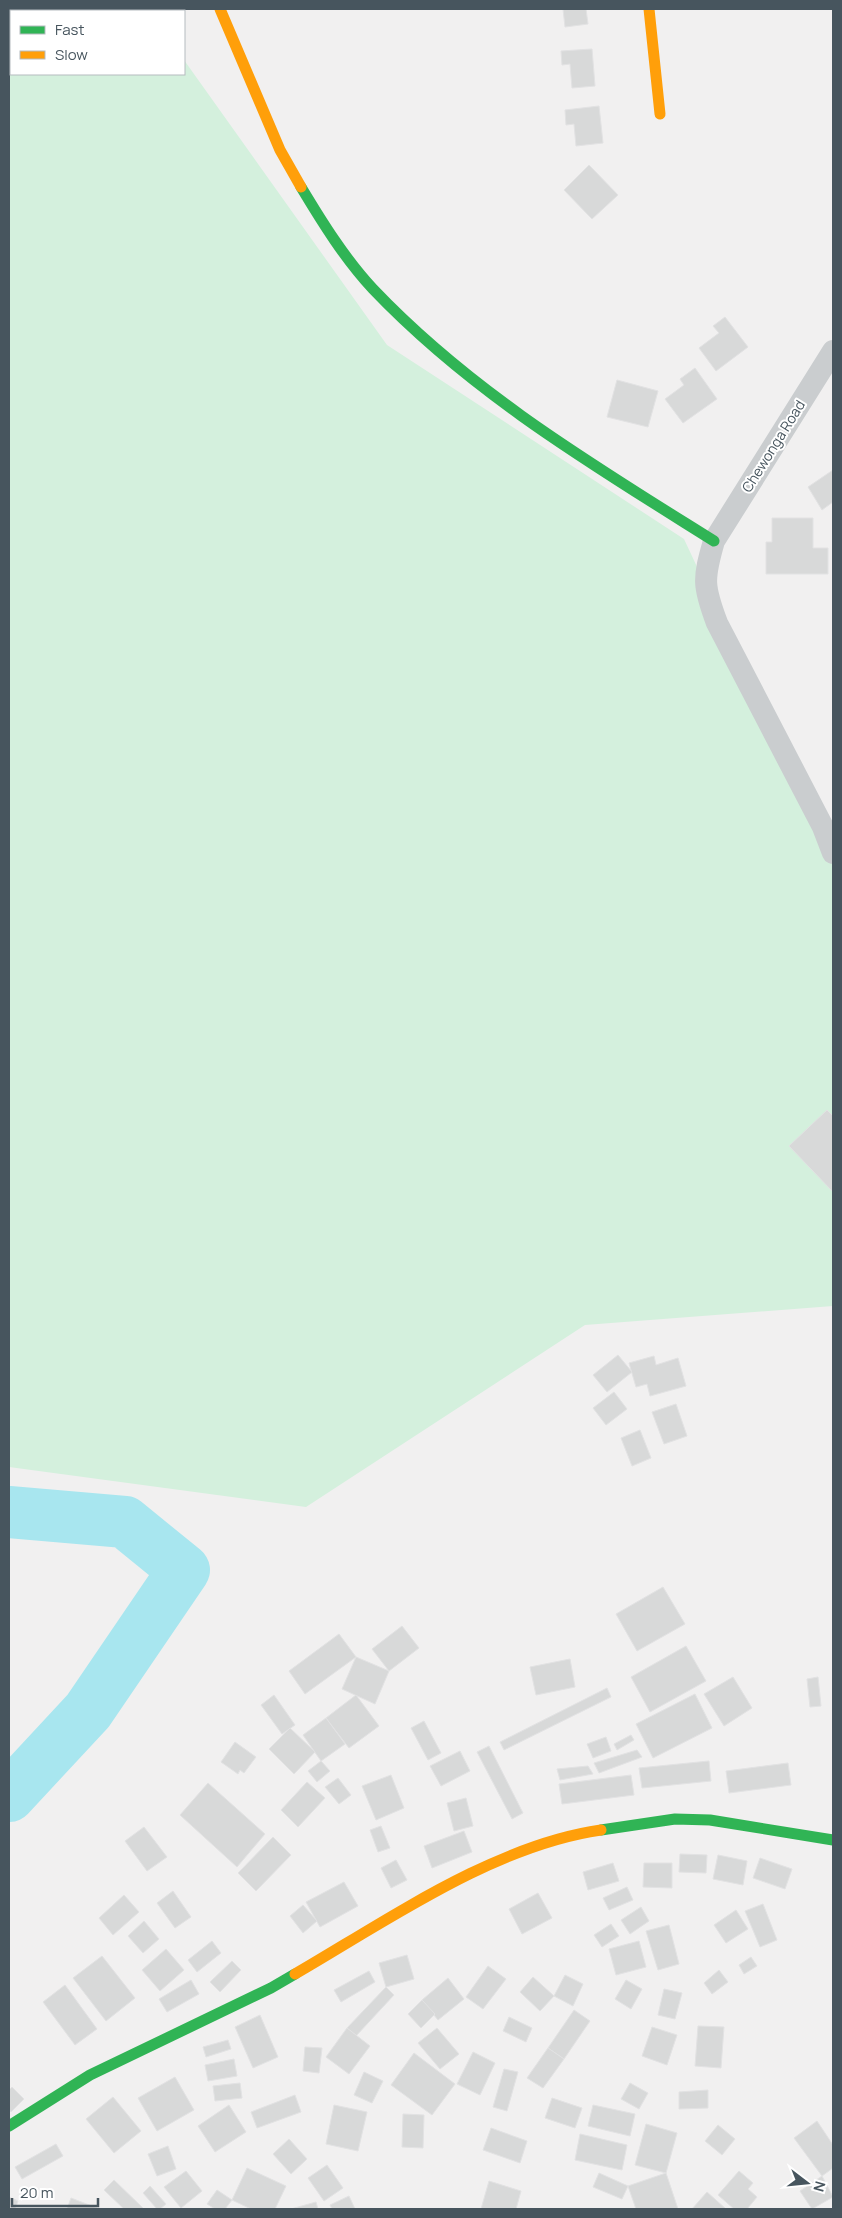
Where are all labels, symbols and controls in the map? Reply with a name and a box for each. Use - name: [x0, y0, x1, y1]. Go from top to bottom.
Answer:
- legend: [10, 10, 185, 75]
- text: Fast: [55, 19, 84, 40]
- text: Slow: [55, 44, 88, 65]
- street label: Chewonga Road: [737, 396, 809, 496]
- north arrow: [782, 2158, 832, 2208]
- scale bar: [12, 2176, 99, 2208]
- text: N: [809, 2179, 830, 2194]
- text: 20 m: [20, 2182, 53, 2203]

